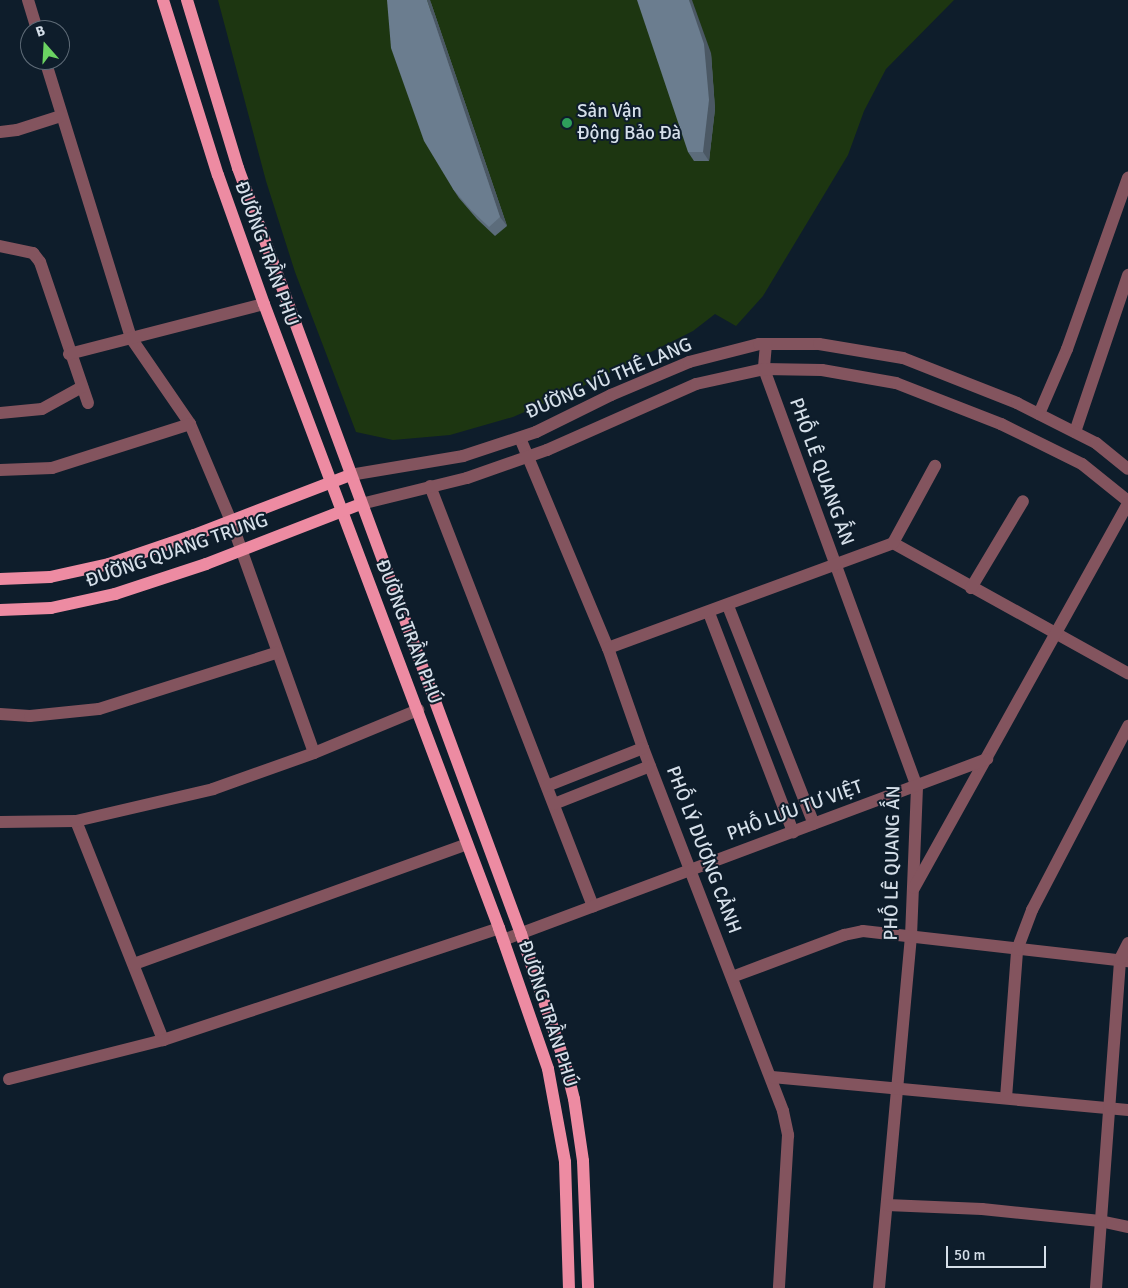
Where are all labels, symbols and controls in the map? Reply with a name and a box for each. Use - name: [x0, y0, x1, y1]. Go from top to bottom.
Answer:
- north arrow: [20, 20, 70, 70]
- text: B: [33, 22, 47, 41]
- place label: Sân Vận Động Bảo Đà: [577, 101, 681, 145]
- marker: Sân Vận Động Bảo Đà: [561, 117, 573, 129]
- street label: ĐƯỜNG TRẦN PHÚ: [229, 178, 303, 330]
- street label: ĐƯỜNG VŨ THÊ LANG: [522, 334, 696, 424]
- street label: PHỐ LÊ QUANG ẤN: [784, 395, 858, 549]
- street label: ĐƯỜNG QUANG TRUNG: [83, 509, 271, 593]
- street label: ĐƯỜNG TRẦN PHÚ: [370, 557, 446, 707]
- street label: PHỐ LÝ DƯƠNG CẢNH: [661, 763, 745, 937]
- street label: PHỐ LƯU TƯ VIỆT: [724, 776, 866, 846]
- street label: PHỐ LÊ QUANG ẤN: [880, 785, 906, 941]
- street label: ĐƯỜNG TRẦN PHÚ: [513, 938, 581, 1090]
- scale bar: [948, 1236, 1048, 1268]
- text: 50 m: [954, 1246, 985, 1264]

